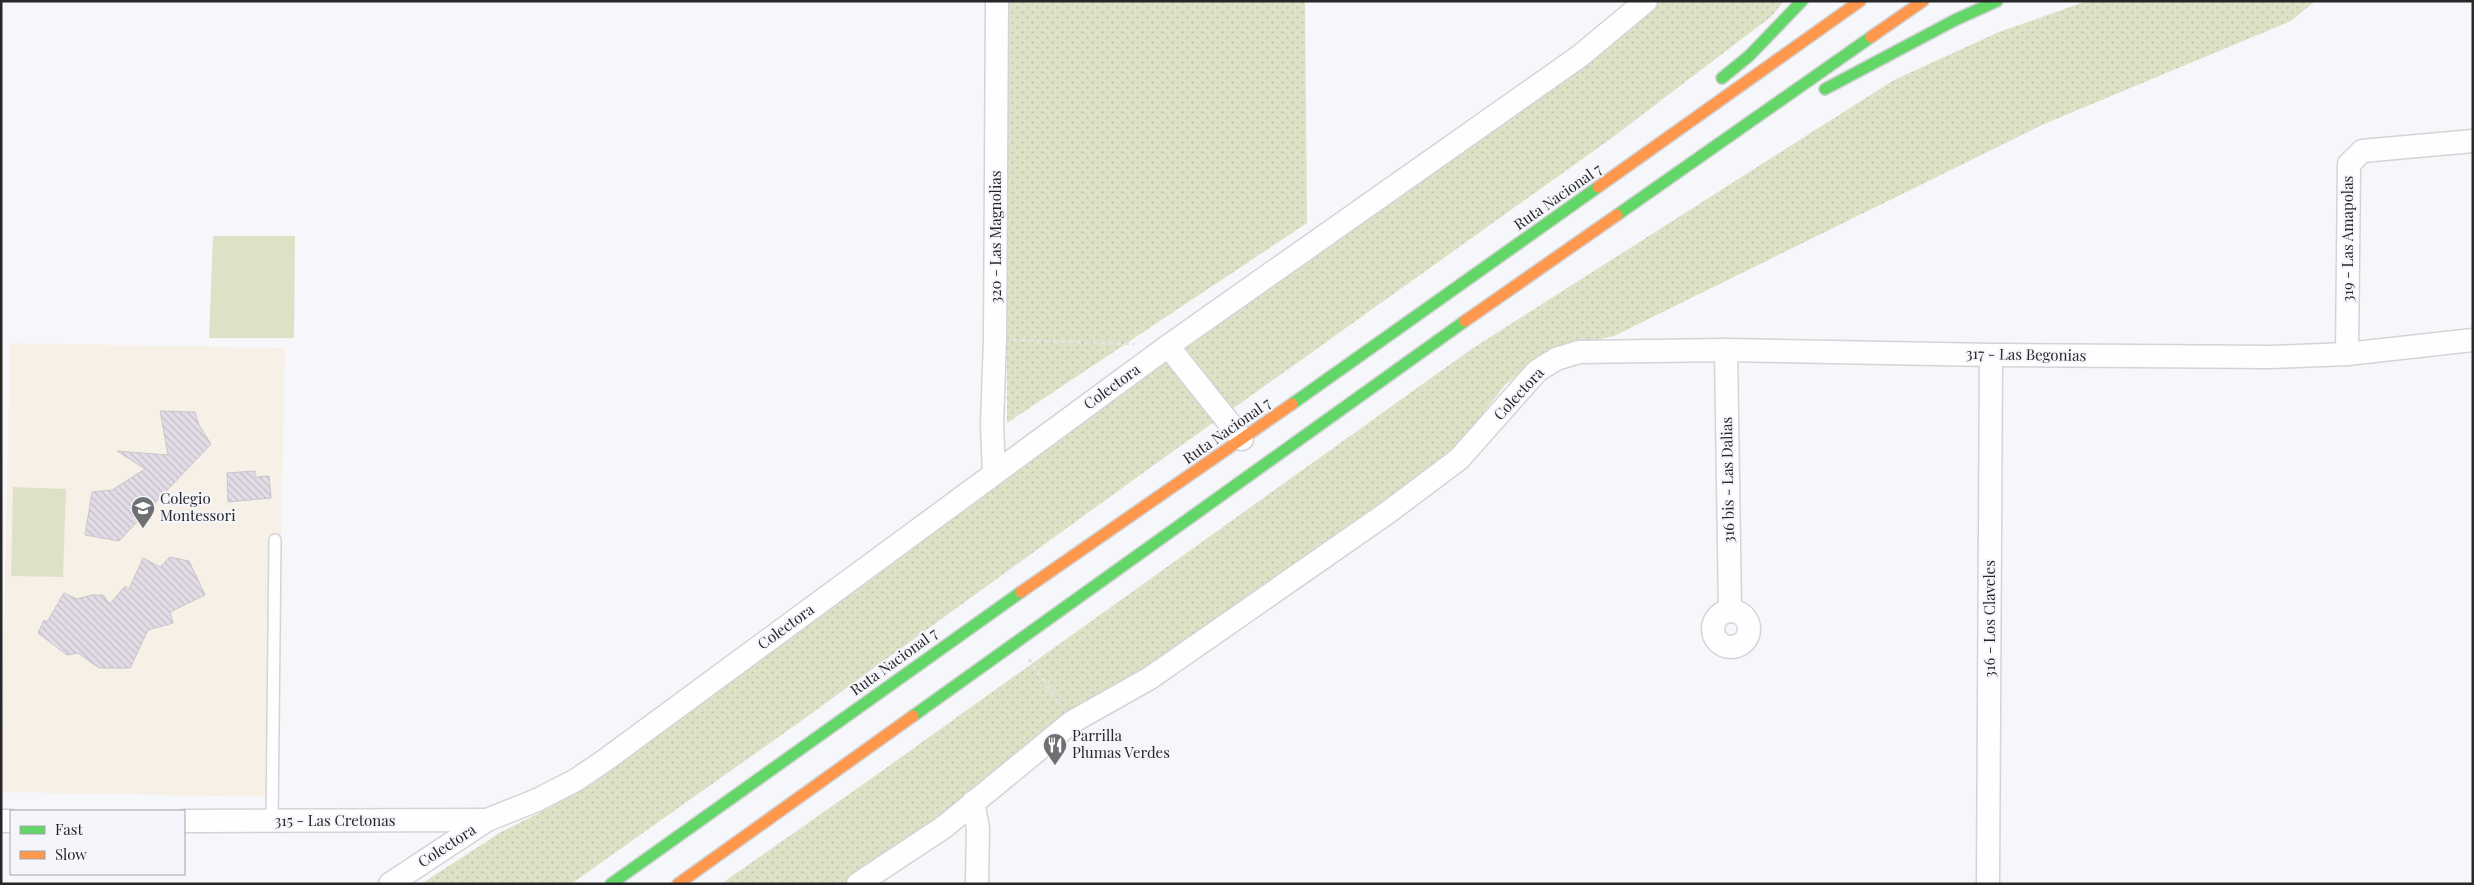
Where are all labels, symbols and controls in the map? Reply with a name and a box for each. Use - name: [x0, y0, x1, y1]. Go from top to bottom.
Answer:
- street label: Ruta Nacional 7: [1510, 158, 1605, 234]
- street label: 320 - Las Magnolias: [985, 171, 1005, 303]
- street label: 319 - Las Amapolas: [2337, 176, 2357, 302]
- street label: 317 - Las Begonias: [1966, 343, 2086, 365]
- street label: Colectora: [1079, 359, 1144, 413]
- street label: Colectora: [1489, 362, 1548, 424]
- street label: Ruta Nacional 7: [1179, 392, 1274, 468]
- street label: 316 bis - Las Dalias: [1716, 417, 1738, 543]
- place label: Colegio Montessori: [160, 488, 236, 525]
- school or university icon: Colegio Montessori: [130, 495, 156, 529]
- street label: 316 - Los Claveles: [1979, 560, 1999, 678]
- street label: Colectora: [753, 599, 818, 653]
- street label: Ruta Nacional 7: [846, 623, 941, 700]
- place label: Parrilla Plumas Verdes: [1072, 725, 1170, 762]
- restaurant icon: Parrilla Plumas Verdes: [1042, 732, 1068, 766]
- legend: [10, 810, 185, 875]
- street label: 315 - Las Cretonas: [275, 810, 395, 830]
- text: Fast: [55, 819, 84, 839]
- street label: Colectora: [414, 819, 480, 871]
- text: Slow: [55, 844, 87, 864]

